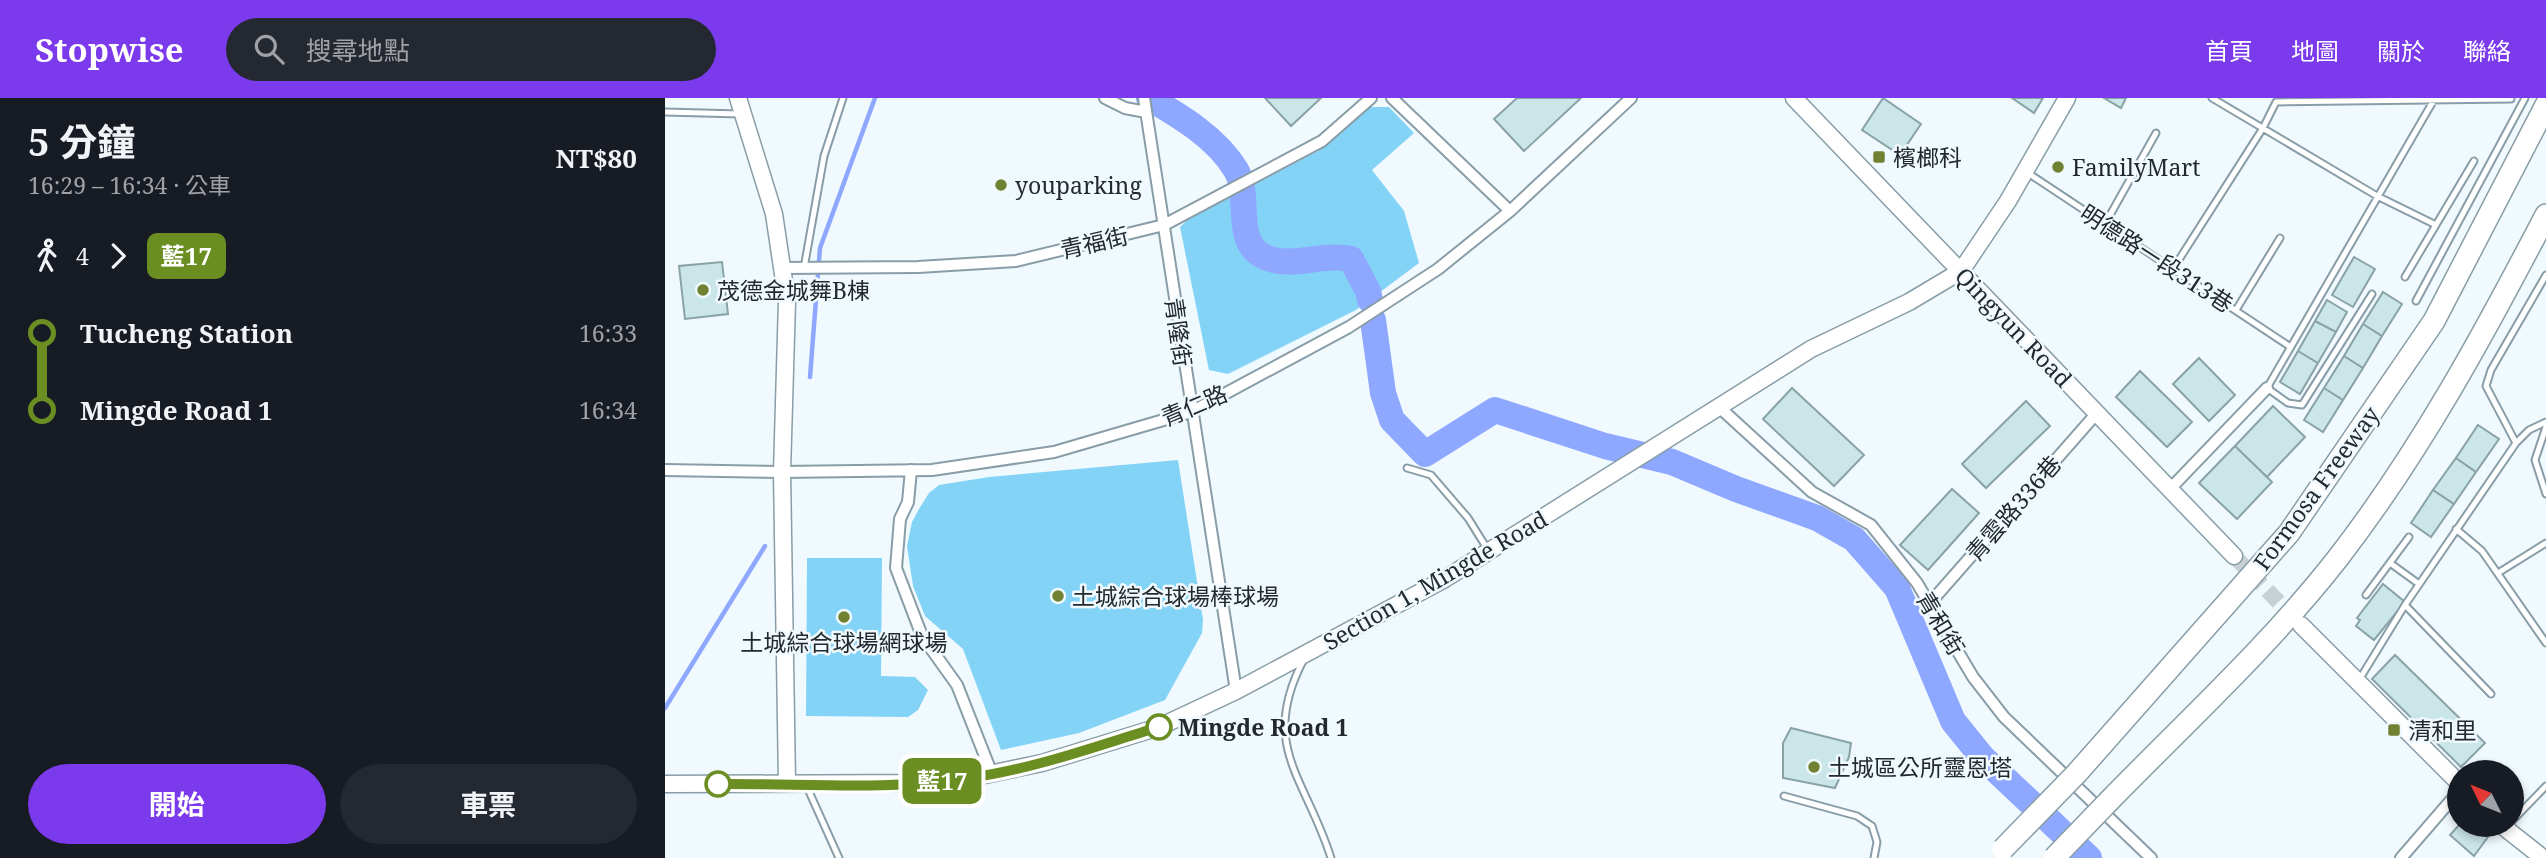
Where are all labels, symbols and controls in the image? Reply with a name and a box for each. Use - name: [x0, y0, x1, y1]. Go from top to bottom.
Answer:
- search box: [226, 18, 716, 81]
- text: Stopwise: [35, 27, 184, 72]
- icon: search: [250, 30, 288, 68]
- text: 搜尋地點: [306, 32, 410, 68]
- text: 首頁: [2205, 34, 2253, 67]
- text: 地圖: [2291, 34, 2339, 67]
- text: 關於: [2377, 34, 2425, 67]
- text: 聯絡: [2463, 34, 2511, 67]
- text: 5 分鐘: [28, 115, 135, 167]
- text: NT$80: [555, 140, 637, 176]
- place label: 檳榔科: [1893, 141, 1962, 173]
- marker: 檳榔科: [1871, 149, 1887, 165]
- place label: FamilyMart: [2072, 151, 2200, 183]
- marker: FamilyMart: [2050, 159, 2066, 175]
- text: 16:29 – 16:34 · 公車: [28, 169, 231, 201]
- place label: youparking: [1015, 169, 1142, 201]
- marker: youparking: [993, 177, 1009, 193]
- street label: 明德路一段313巷: [2074, 196, 2240, 320]
- street label: 青福街: [1057, 219, 1131, 265]
- icon: walk: [28, 237, 66, 275]
- icon: forward: [99, 237, 137, 275]
- text: 藍17: [161, 239, 212, 272]
- text: 4: [76, 240, 89, 272]
- street label: Qingyun Road: [1948, 260, 2080, 394]
- place label: 茂德金城舞B棟: [717, 274, 870, 306]
- marker: 茂德金城舞B棟: [695, 282, 711, 298]
- street label: 青隆街: [1158, 296, 1200, 368]
- text: Tucheng Station: [80, 315, 293, 351]
- text: 16:33: [579, 317, 637, 349]
- street label: 青仁路: [1156, 377, 1232, 433]
- text: Mingde Road 1: [80, 392, 273, 428]
- text: 16:34: [579, 394, 637, 426]
- street label: Formosa Freeway: [2246, 400, 2386, 576]
- street label: 青雲路336巷: [1958, 448, 2068, 568]
- street label: Section 1, Mingde Road: [1317, 503, 1553, 657]
- place label: 土城綜合球場棒球場: [1072, 580, 1279, 612]
- street label: 青和街: [1910, 585, 1972, 661]
- marker: 土城綜合球場棒球場: [1050, 588, 1066, 604]
- marker: 土城綜合球場網球場: [836, 609, 852, 625]
- place label: 土城綜合球場網球場: [741, 626, 948, 658]
- place label: Mingde Road 1: [1178, 711, 1348, 743]
- marker: Mingde Road 1: [1146, 714, 1172, 740]
- place label: 清和里: [2408, 714, 2477, 746]
- marker: 清和里: [2386, 722, 2402, 738]
- place label: 土城區公所靈恩塔: [1828, 751, 2012, 783]
- line badge: 藍17: [902, 758, 982, 804]
- marker: 土城區公所靈恩塔: [1806, 759, 1822, 775]
- north arrow: [2447, 760, 2523, 836]
- map controls: [2447, 760, 2524, 837]
- button: 開始: [28, 764, 326, 844]
- button: 車票: [340, 764, 637, 844]
- text: 藍17: [916, 764, 968, 797]
- unlabelled marker: [705, 771, 731, 797]

